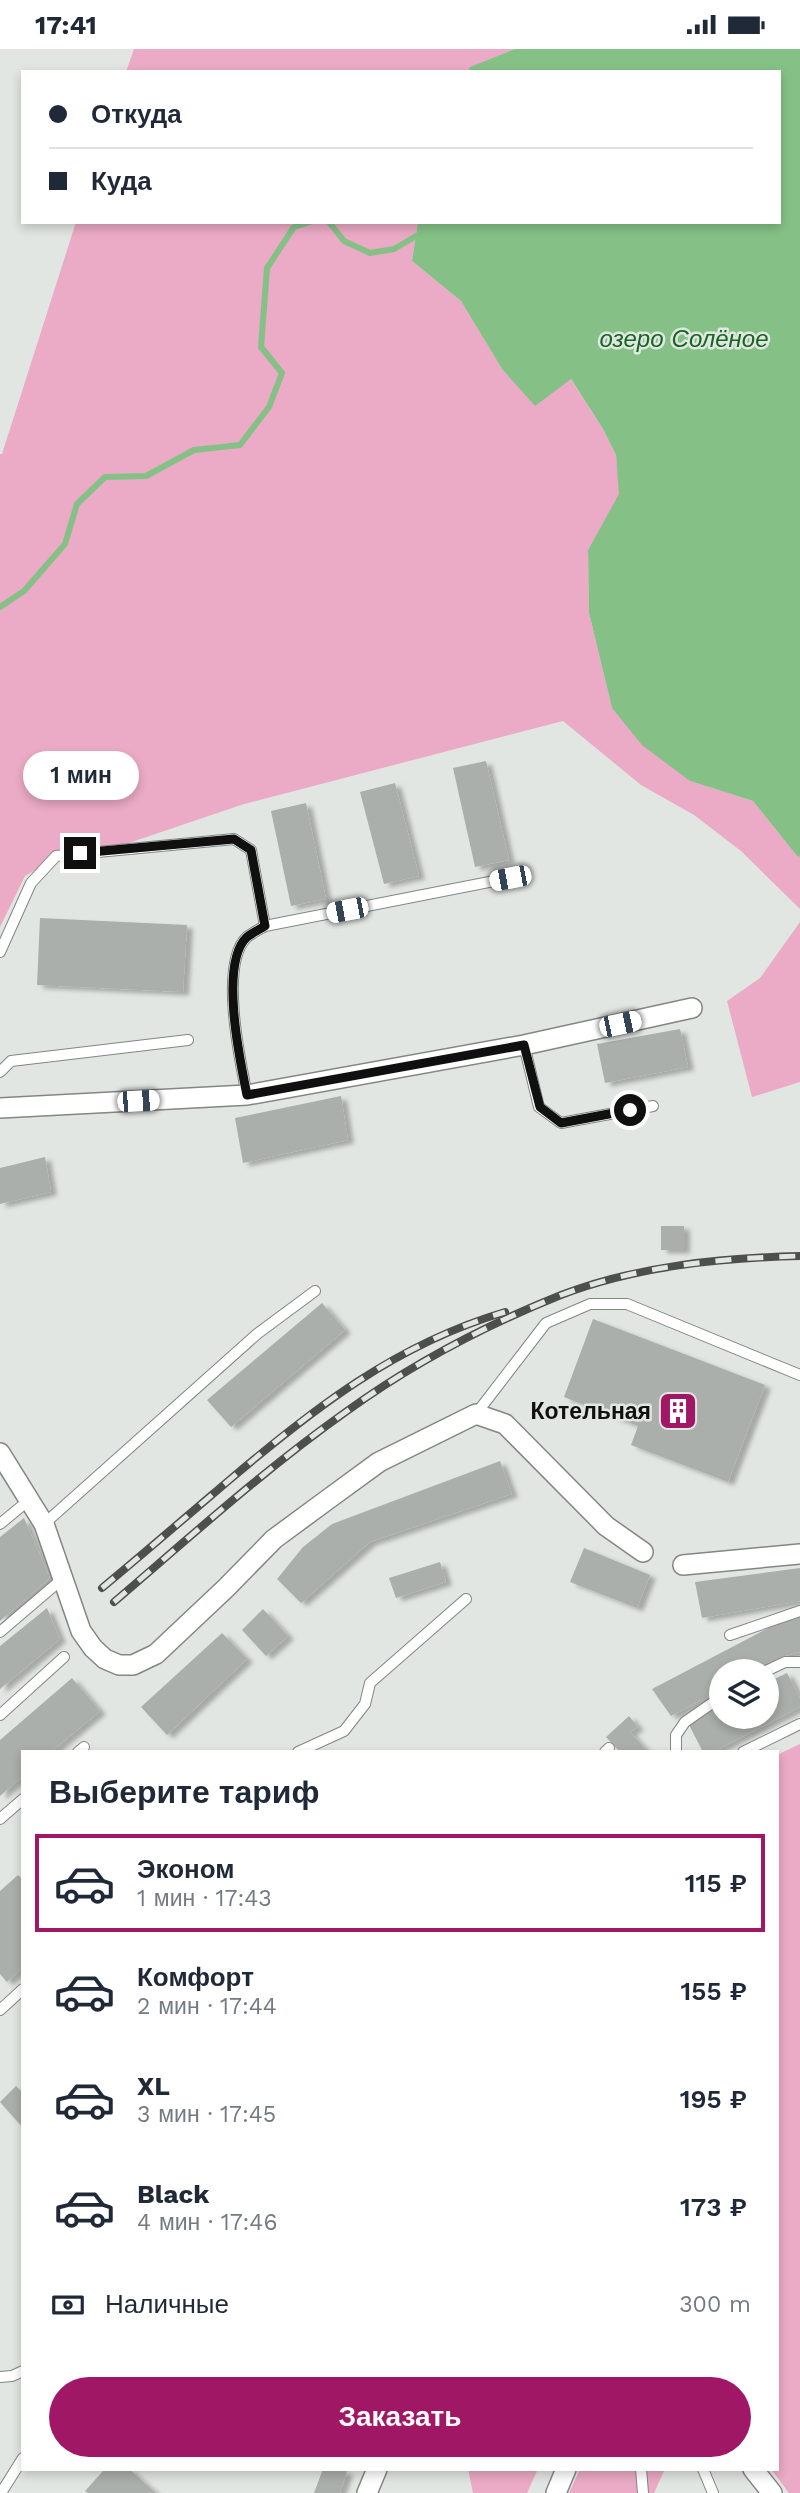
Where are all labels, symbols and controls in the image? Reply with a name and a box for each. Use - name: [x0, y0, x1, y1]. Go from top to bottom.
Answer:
- text: 17:41: [35, 10, 97, 40]
- text: Откуда: [91, 99, 182, 129]
- text: Куда: [91, 166, 152, 196]
- water label: озеро Солёное: [599, 325, 769, 353]
- callout: 1 мин: [22, 751, 138, 801]
- text: 1 мин: [50, 762, 112, 789]
- route end: [64, 837, 96, 869]
- car: [488, 864, 533, 892]
- car: [325, 896, 370, 924]
- car: [598, 1009, 643, 1039]
- car: [117, 1089, 160, 1113]
- route start: [614, 1094, 646, 1126]
- building icon: Котельная: [657, 1390, 699, 1432]
- place label: Котельная: [531, 1398, 651, 1425]
- map controls: [709, 1659, 779, 1729]
- button: layers: [709, 1659, 779, 1729]
- text: Выберите тариф: [49, 1773, 320, 1811]
- icon: car: [53, 1852, 116, 1915]
- text: Эконом: [137, 1854, 235, 1884]
- text: 115 ₽: [685, 1868, 747, 1898]
- text: 1 мин · 17:43: [137, 1885, 272, 1912]
- icon: car: [53, 1960, 116, 2023]
- text: Комфорт: [137, 1962, 254, 1992]
- text: 155 ₽: [680, 1976, 747, 2006]
- text: 2 мин · 17:44: [137, 1993, 277, 2020]
- icon: car: [53, 2068, 116, 2131]
- text: XL: [137, 2071, 170, 2101]
- text: 195 ₽: [680, 2084, 747, 2114]
- text: 3 мин · 17:45: [137, 2101, 276, 2128]
- icon: car: [53, 2176, 116, 2239]
- text: Black: [137, 2179, 209, 2209]
- text: 173 ₽: [680, 2192, 747, 2222]
- text: 4 мин · 17:46: [137, 2209, 277, 2236]
- icon: cash: [49, 2286, 87, 2324]
- text: Наличные: [105, 2289, 229, 2319]
- text: 300 m: [679, 2291, 751, 2318]
- button: Заказать: [49, 2377, 751, 2457]

